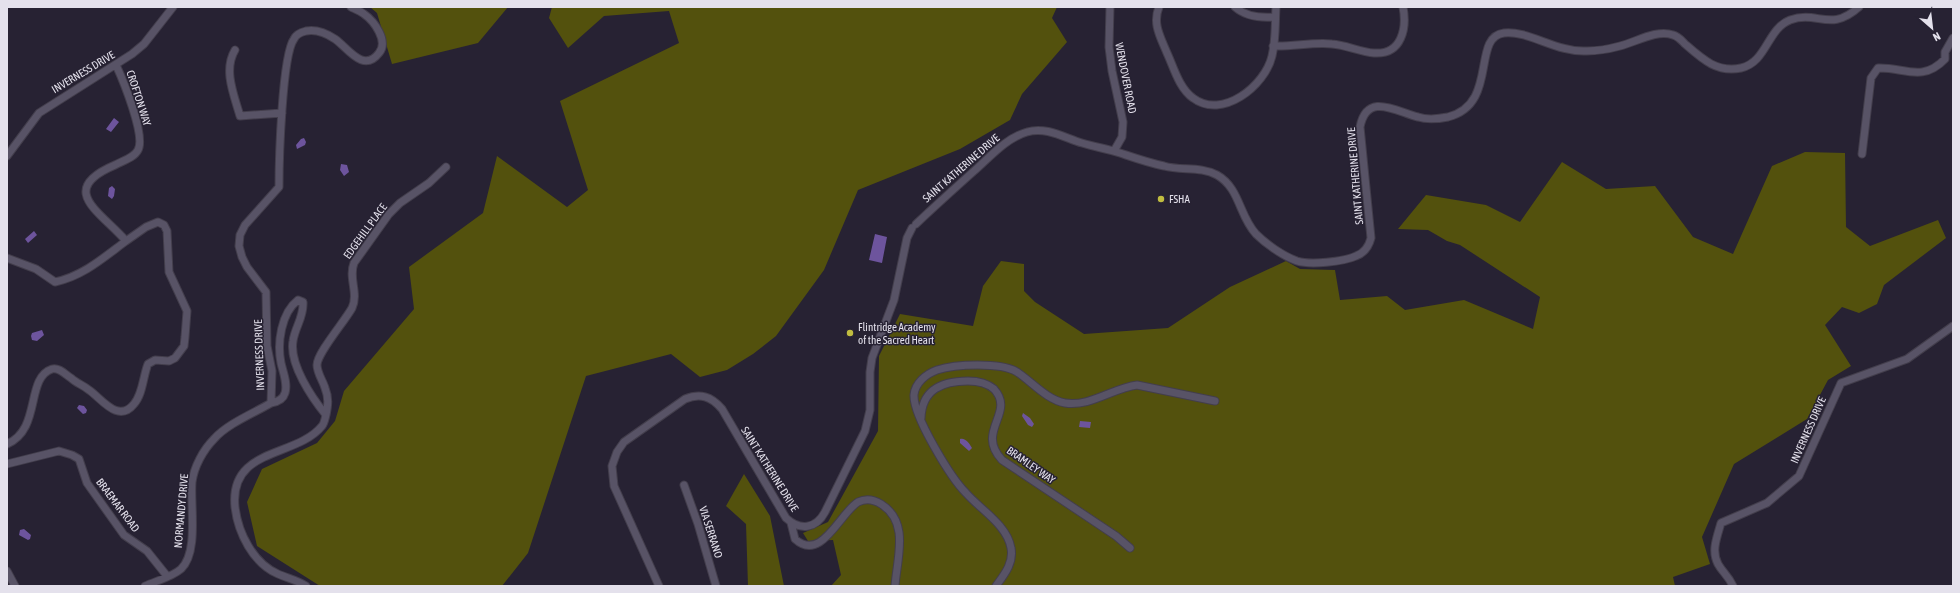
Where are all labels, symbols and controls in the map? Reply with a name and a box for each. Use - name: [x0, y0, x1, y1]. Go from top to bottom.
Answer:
- north arrow: [1912, 8, 1952, 48]
- text: N: [1931, 30, 1942, 44]
- street label: WENDOVER ROAD: [1113, 41, 1139, 115]
- street label: INVERNESS DRIVE: [49, 48, 117, 96]
- street label: CROFTON WAY: [124, 69, 154, 127]
- street label: SAINT KATHERINE DRIVE: [1345, 127, 1365, 225]
- street label: SAINT KATHERINE DRIVE: [920, 131, 1002, 204]
- place label: FSHA: [1169, 193, 1190, 205]
- marker: FSHA: [1156, 194, 1166, 204]
- street label: EDGEHILL PLACE: [341, 201, 389, 261]
- street label: INVERNESS DRIVE: [252, 319, 266, 391]
- place label: Flintridge Academy of the Sacred Heart: [858, 321, 936, 346]
- marker: Flintridge Academy of the Sacred Heart: [845, 328, 855, 338]
- street label: INVERNESS DRIVE: [1788, 395, 1828, 465]
- street label: SAINT KATHERINE DRIVE: [739, 425, 801, 514]
- street label: BRAMLEY WAY: [1004, 444, 1058, 486]
- street label: NORMANDY DRIVE: [172, 473, 190, 549]
- street label: BRAEMAR ROAD: [94, 476, 142, 534]
- street label: VIA SERRANO: [697, 505, 725, 559]

